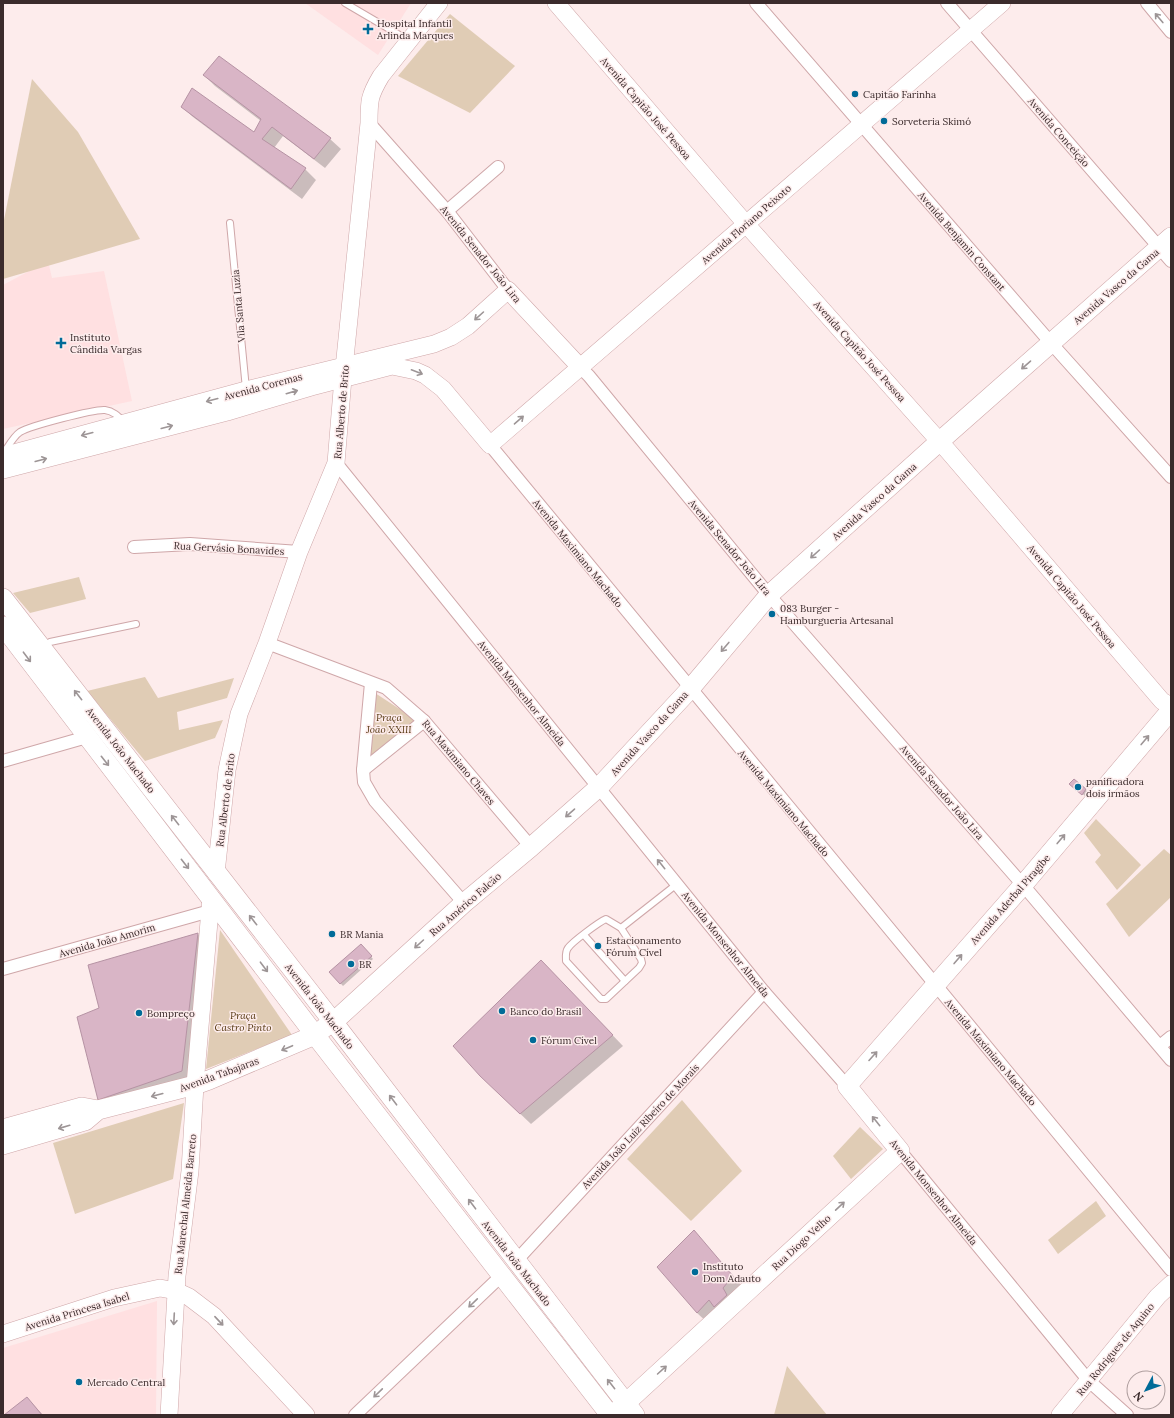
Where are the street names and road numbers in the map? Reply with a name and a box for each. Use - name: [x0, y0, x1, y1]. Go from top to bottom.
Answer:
- street label: Avenida Capitão José Pessoa: [597, 54, 694, 162]
- street label: Avenida Conceição: [1024, 94, 1092, 170]
- street label: Avenida Floriano Peixoto: [698, 182, 794, 268]
- street label: Avenida Benjamin Constant: [914, 188, 1008, 294]
- street label: Avenida Senador João Lira: [437, 202, 524, 306]
- street label: Avenida Vasco da Gama: [1070, 246, 1162, 328]
- street label: Vila Santa Luzia: [229, 269, 248, 344]
- street label: Avenida Capitão José Pessoa: [810, 297, 908, 405]
- street label: Rua Alberto de Brito: [331, 364, 352, 460]
- street label: Avenida Coremas: [222, 370, 304, 403]
- street label: Avenida Vasco da Gama: [829, 460, 919, 544]
- street label: Avenida Maximiano Machado: [529, 496, 625, 610]
- street label: Avenida Senador João Lira: [685, 496, 774, 598]
- street label: Rua Gervásio Bonavides: [173, 539, 285, 558]
- street label: Avenida Capitão José Pessoa: [1024, 541, 1119, 651]
- street label: Avenida Monsenhor Almeida: [474, 637, 568, 749]
- street label: Avenida Vasco da Gama: [607, 688, 691, 779]
- street label: Avenida João Machado: [83, 704, 158, 796]
- street label: Rua Maximiano Chaves: [419, 717, 498, 808]
- street label: Avenida Senador João Lira: [896, 741, 986, 842]
- street label: Avenida Maximiano Machado: [734, 746, 832, 860]
- street label: Rua Alberto de Brito: [213, 752, 238, 848]
- street label: Avenida Aderbal Piragibe: [967, 851, 1054, 948]
- street label: Rua Américo Falcão: [427, 870, 504, 939]
- street label: Avenida Monsenhor Almeida: [678, 888, 772, 1000]
- street label: Avenida João Amorim: [57, 921, 157, 961]
- street label: Avenida João Machado: [282, 960, 357, 1052]
- street label: Avenida Maximiano Machado: [941, 995, 1039, 1109]
- street label: Avenida Tabajaras: [177, 1054, 261, 1095]
- street label: Avenida João Luiz Ribeiro de Morais: [578, 1061, 702, 1192]
- street label: Rua Marechal Almeida Barreto: [172, 1133, 199, 1275]
- street label: Avenida Monsenhor Almeida: [886, 1136, 980, 1248]
- street label: Rua Diogo Velho: [769, 1212, 834, 1273]
- street label: Avenida João Machado: [479, 1217, 554, 1309]
- street label: Avenida Princesa Isabel: [22, 1289, 131, 1334]
- street label: Rua Rodrigues de Aquino: [1074, 1300, 1157, 1399]

